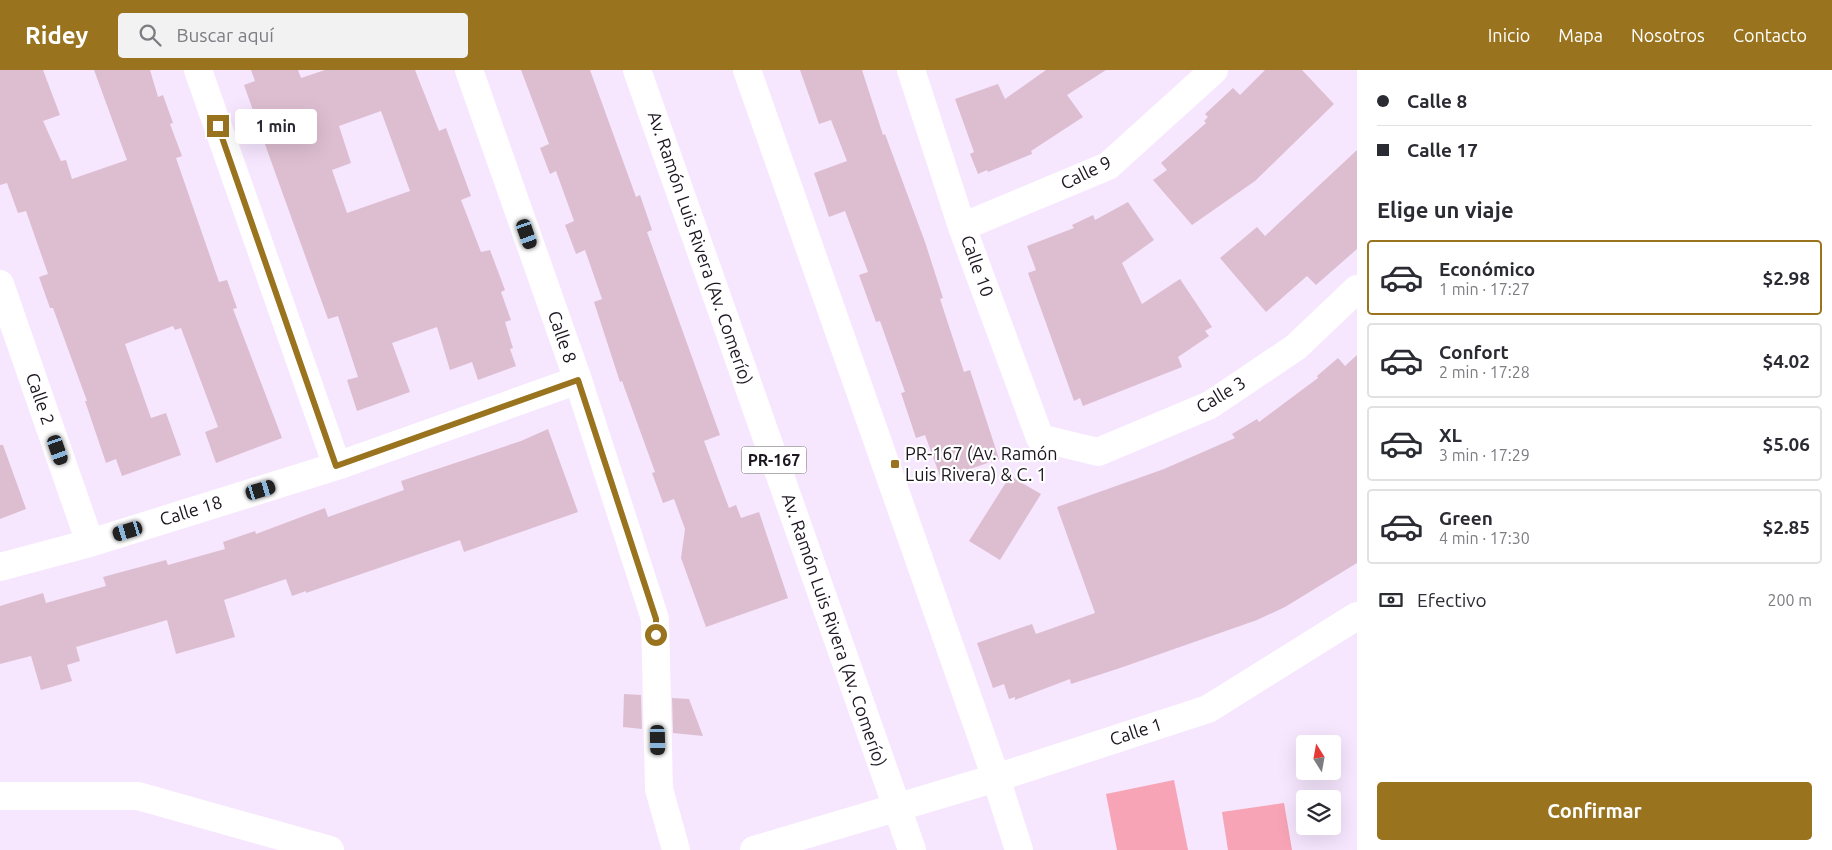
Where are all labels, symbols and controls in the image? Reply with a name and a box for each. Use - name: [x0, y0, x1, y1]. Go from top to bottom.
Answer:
- search box: [118, 13, 468, 58]
- icon: search: [136, 21, 164, 49]
- text: Ridey: [25, 22, 88, 49]
- text: Buscar aquí: [176, 24, 274, 46]
- text: Inicio: [1488, 25, 1530, 45]
- text: Mapa: [1558, 25, 1603, 45]
- text: Nosotros: [1631, 25, 1705, 45]
- text: Contacto: [1733, 25, 1807, 45]
- text: Calle 8: [1407, 90, 1467, 112]
- callout: 1 min: [236, 108, 318, 144]
- street label: Av. Ramón Luis Rivera (Av. Comerío): [644, 109, 757, 387]
- route end: [207, 115, 229, 137]
- text: 1 min: [256, 117, 296, 135]
- text: Calle 17: [1407, 139, 1478, 161]
- street label: Calle 9: [1057, 151, 1114, 193]
- text: Elige un viaje: [1377, 197, 1514, 222]
- car: [515, 217, 538, 251]
- street label: Calle 10: [958, 232, 998, 299]
- icon: car: [1379, 255, 1424, 300]
- text: Económico: [1439, 258, 1535, 280]
- text: $2.98: [1762, 267, 1810, 289]
- text: 1 min · 17:27: [1439, 280, 1530, 298]
- street label: Calle 8: [545, 308, 581, 365]
- icon: car: [1379, 338, 1424, 383]
- text: Confort: [1439, 341, 1509, 363]
- text: $4.02: [1762, 350, 1810, 372]
- text: 2 min · 17:28: [1439, 363, 1530, 381]
- street label: Calle 2: [23, 370, 59, 427]
- street label: Calle 3: [1192, 372, 1249, 417]
- icon: car: [1379, 421, 1424, 466]
- text: XL: [1439, 424, 1462, 446]
- car: [46, 433, 69, 467]
- text: $5.06: [1762, 433, 1810, 455]
- place label: PR-167 (Av. Ramón Luis Rivera) & C. 1: [905, 443, 1057, 485]
- road number: PR-167: [742, 446, 806, 474]
- text: 3 min · 17:29: [1439, 446, 1530, 464]
- marker: PR-167 (Av. Ramón Luis Rivera) & C. 1: [889, 458, 901, 470]
- car: [244, 478, 277, 502]
- street label: Calle 18: [157, 491, 224, 529]
- street label: Av. Ramón Luis Rivera (Av. Comerío): [778, 491, 891, 769]
- icon: car: [1379, 504, 1424, 549]
- text: Green: [1439, 507, 1493, 529]
- text: $2.85: [1762, 516, 1810, 538]
- car: [111, 519, 144, 543]
- text: 4 min · 17:30: [1439, 529, 1530, 547]
- icon: cash: [1377, 586, 1405, 614]
- text: Efectivo: [1417, 589, 1487, 611]
- text: 200 m: [1767, 591, 1812, 609]
- route start: [645, 624, 667, 646]
- street label: Calle 1: [1107, 713, 1164, 749]
- car: [650, 725, 665, 755]
- north arrow: [1296, 735, 1341, 780]
- map controls: [1296, 735, 1341, 835]
- button: Confirmar: [1377, 782, 1812, 840]
- button: layers: [1296, 790, 1341, 835]

